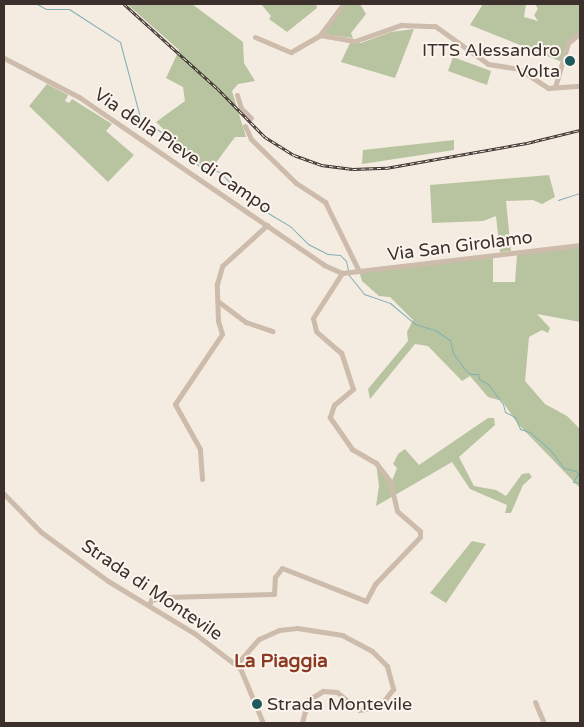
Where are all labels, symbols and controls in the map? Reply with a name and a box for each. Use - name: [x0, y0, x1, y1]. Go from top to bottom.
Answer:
- place label: ITTS Alessandro Volta: [422, 40, 560, 82]
- marker: ITTS Alessandro Volta: [564, 55, 576, 67]
- street label: Via della Pieve di Campo: [90, 83, 276, 219]
- street label: Via San Girolamo: [386, 226, 534, 266]
- street label: Strada di Montevile: [77, 535, 227, 645]
- district label: La Piaggia: [234, 651, 328, 673]
- place label: Strada Montevile: [267, 693, 412, 715]
- marker: Strada Montevile: [251, 698, 263, 710]

